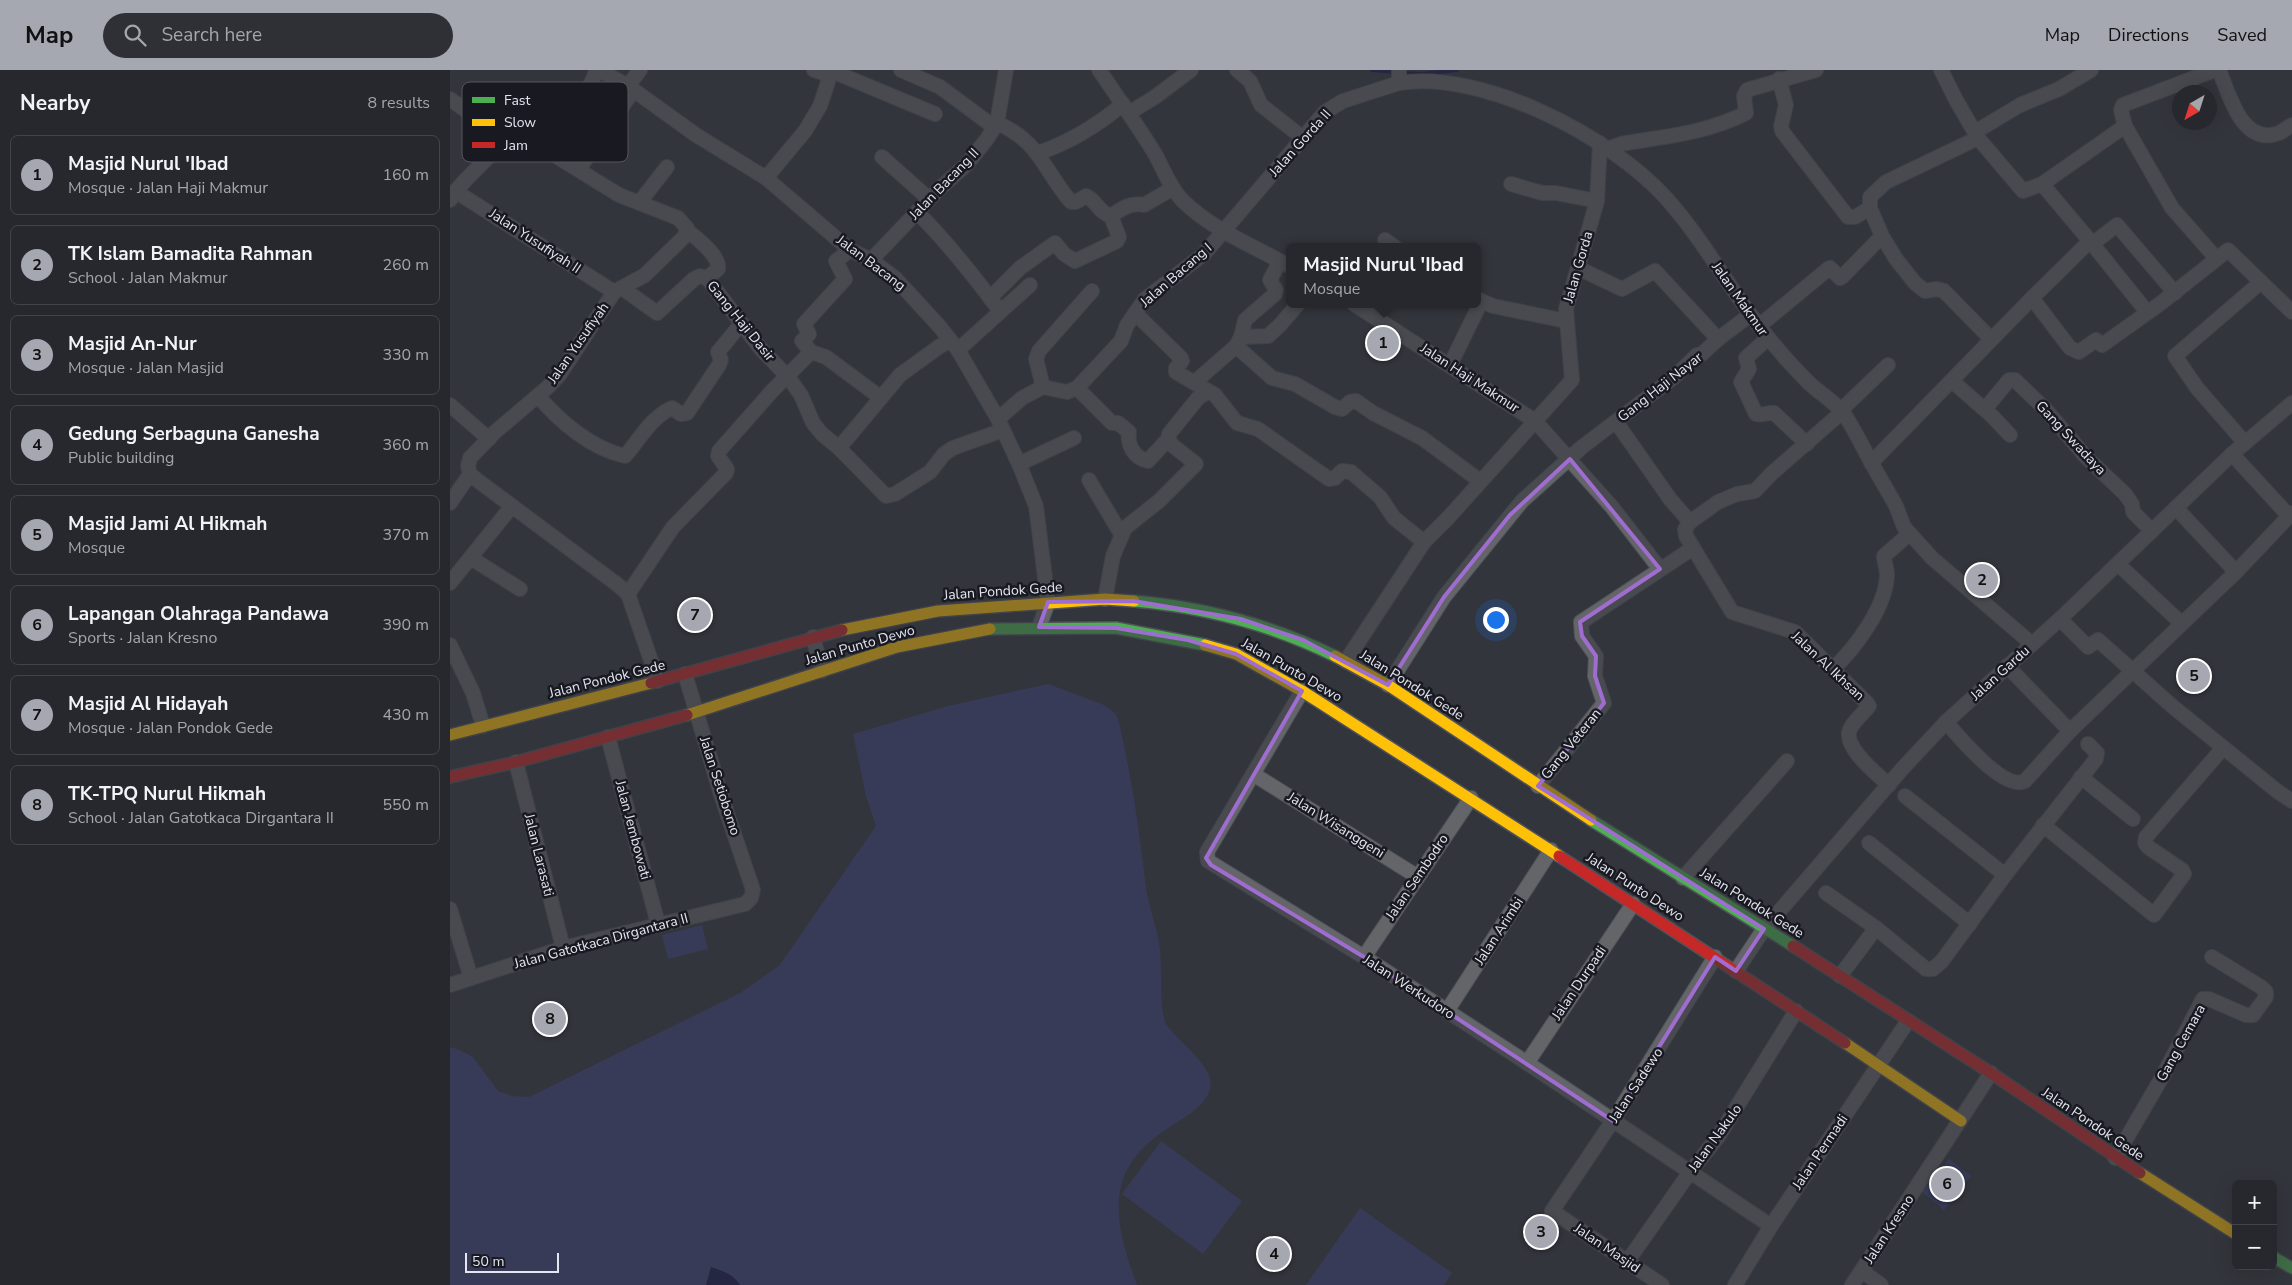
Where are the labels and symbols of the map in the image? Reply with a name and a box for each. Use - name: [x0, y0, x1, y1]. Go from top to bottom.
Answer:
- legend: [462, 82, 628, 162]
- north arrow: [2172, 85, 2217, 130]
- text: Fast: [504, 91, 530, 110]
- street label: Jalan Gorda II: [1264, 105, 1335, 181]
- text: Slow: [504, 113, 536, 132]
- text: Jam: [503, 136, 528, 155]
- street label: Jalan Bacang II: [904, 144, 983, 225]
- street label: Jalan Yusufiyah II: [485, 204, 585, 278]
- street label: Jalan Gorda: [1558, 229, 1597, 306]
- street label: Jalan Bacang: [832, 230, 909, 295]
- street label: Jalan Bacang I: [1135, 239, 1216, 312]
- street label: Jalan Makmur: [1707, 257, 1773, 340]
- street label: Gang Haji Dasir: [703, 277, 779, 365]
- street label: Jalan Yusufiyah: [542, 299, 613, 388]
- pin: 1: [1367, 324, 1399, 362]
- street label: Jalan Haji Makmur: [1416, 338, 1523, 417]
- street label: Gang Haji Nayar: [1614, 348, 1706, 426]
- street label: Gang Swadaya: [2032, 397, 2110, 479]
- pin: 2: [1966, 561, 1998, 599]
- street label: Jalan Pondok Gede: [942, 577, 1063, 605]
- pin: 7: [679, 596, 711, 634]
- your location: [1483, 607, 1509, 633]
- street label: Jalan Punto Dewo: [802, 620, 917, 670]
- street label: Jalan Al Ikhsan: [1787, 626, 1869, 705]
- street label: Jalan Punto Dewo: [1237, 633, 1346, 707]
- street label: Jalan Gardu: [1966, 641, 2034, 705]
- street label: Jalan Pondok Gede: [1356, 645, 1468, 725]
- street label: Jalan Pondok Gede: [546, 655, 667, 703]
- pin: 5: [2178, 657, 2210, 695]
- street label: Gang Veteran: [1536, 705, 1606, 783]
- street label: Jalan Setiobomo: [695, 733, 745, 838]
- street label: Jalan Jembowati: [610, 777, 655, 882]
- street label: Jalan Wisanggeni: [1283, 787, 1388, 862]
- street label: Jalan Larasati: [519, 811, 558, 898]
- street label: Jalan Sembodro: [1381, 830, 1453, 925]
- street label: Jalan Punto Dewo: [1582, 848, 1688, 926]
- street label: Jalan Pondok Gede: [1696, 863, 1808, 943]
- street label: Jalan Arimbi: [1470, 894, 1528, 969]
- street label: Jalan Gatotkaca Dirgantara II: [511, 909, 690, 974]
- street label: Jalan Durpadi: [1547, 942, 1611, 1025]
- street label: Jalan Werkudoro: [1359, 950, 1459, 1024]
- pin: 8: [534, 1000, 566, 1038]
- street label: Gang Cemara: [2152, 1001, 2210, 1085]
- street label: Jalan Sadewo: [1604, 1044, 1668, 1127]
- street label: Jalan Pondok Gede: [2037, 1082, 2148, 1165]
- street label: Jalan Nakulo: [1683, 1100, 1746, 1177]
- street label: Jalan Permadi: [1787, 1111, 1852, 1194]
- pin: 6: [1931, 1165, 1963, 1203]
- street label: Jalan Kresno: [1859, 1191, 1919, 1268]
- pin: 3: [1525, 1213, 1557, 1251]
- street label: Jalan Masjid: [1569, 1218, 1644, 1277]
- pin: 4: [1258, 1235, 1290, 1273]
- scale bar: [465, 1250, 559, 1273]

